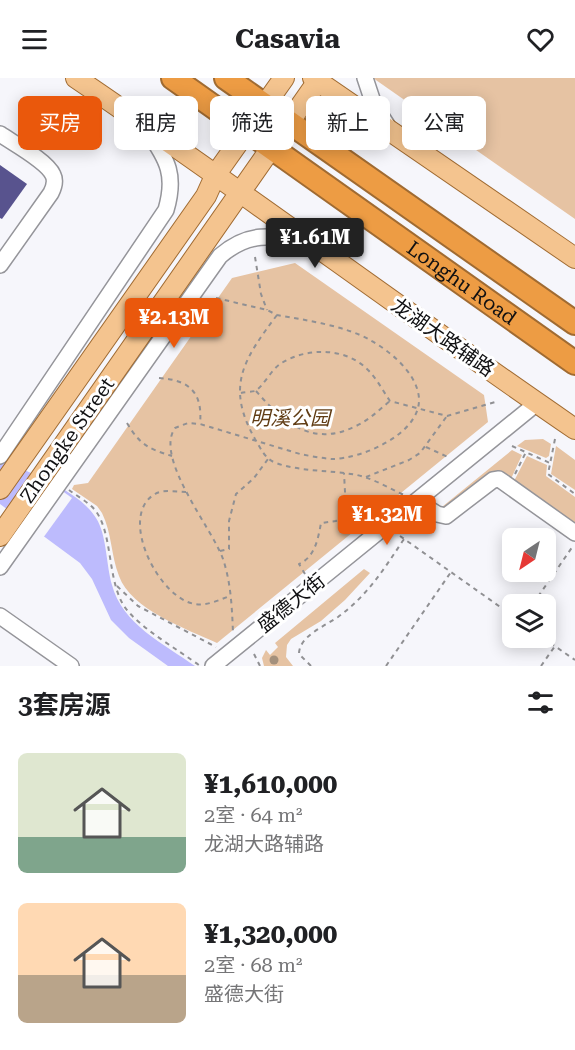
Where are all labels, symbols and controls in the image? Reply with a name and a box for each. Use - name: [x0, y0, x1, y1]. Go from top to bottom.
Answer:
- icon: menu: [18, 23, 51, 56]
- text: Casavia: [235, 23, 340, 55]
- icon: heart: [524, 23, 557, 56]
- chip: 买房: [18, 96, 102, 150]
- chip: 租房: [114, 96, 198, 150]
- chip: 筛选: [210, 96, 294, 150]
- chip: 新上: [306, 96, 390, 150]
- chip: 公寓: [402, 96, 486, 150]
- pin: ¥1.61M: [266, 218, 364, 269]
- text: ¥1.61M: [280, 225, 350, 249]
- street label: Longhu Road: [402, 236, 521, 330]
- street label: 龙湖大路辅路: [387, 293, 499, 381]
- pin: ¥2.13M: [125, 298, 223, 349]
- text: ¥2.13M: [139, 305, 209, 329]
- street label: Zhongke Street: [15, 372, 119, 507]
- park label: 明溪公园: [250, 406, 333, 430]
- pin: ¥1.32M: [338, 495, 436, 546]
- text: ¥1.32M: [352, 502, 422, 526]
- north arrow: [502, 528, 556, 582]
- map controls: [502, 528, 556, 648]
- street label: 盛德大街: [252, 569, 330, 637]
- button: layers: [502, 594, 556, 648]
- icon: filters: [524, 686, 557, 719]
- text: 3套房源: [18, 690, 111, 720]
- text: ¥1,610,000: [204, 769, 337, 799]
- icon: home: [66, 777, 138, 849]
- text: 2室 · 64 m²: [204, 803, 303, 827]
- text: 龙湖大路辅路: [204, 832, 324, 856]
- text: ¥1,320,000: [204, 919, 337, 949]
- icon: home: [66, 927, 138, 999]
- text: 2室 · 68 m²: [204, 953, 303, 977]
- text: 盛德大街: [204, 982, 284, 1006]

